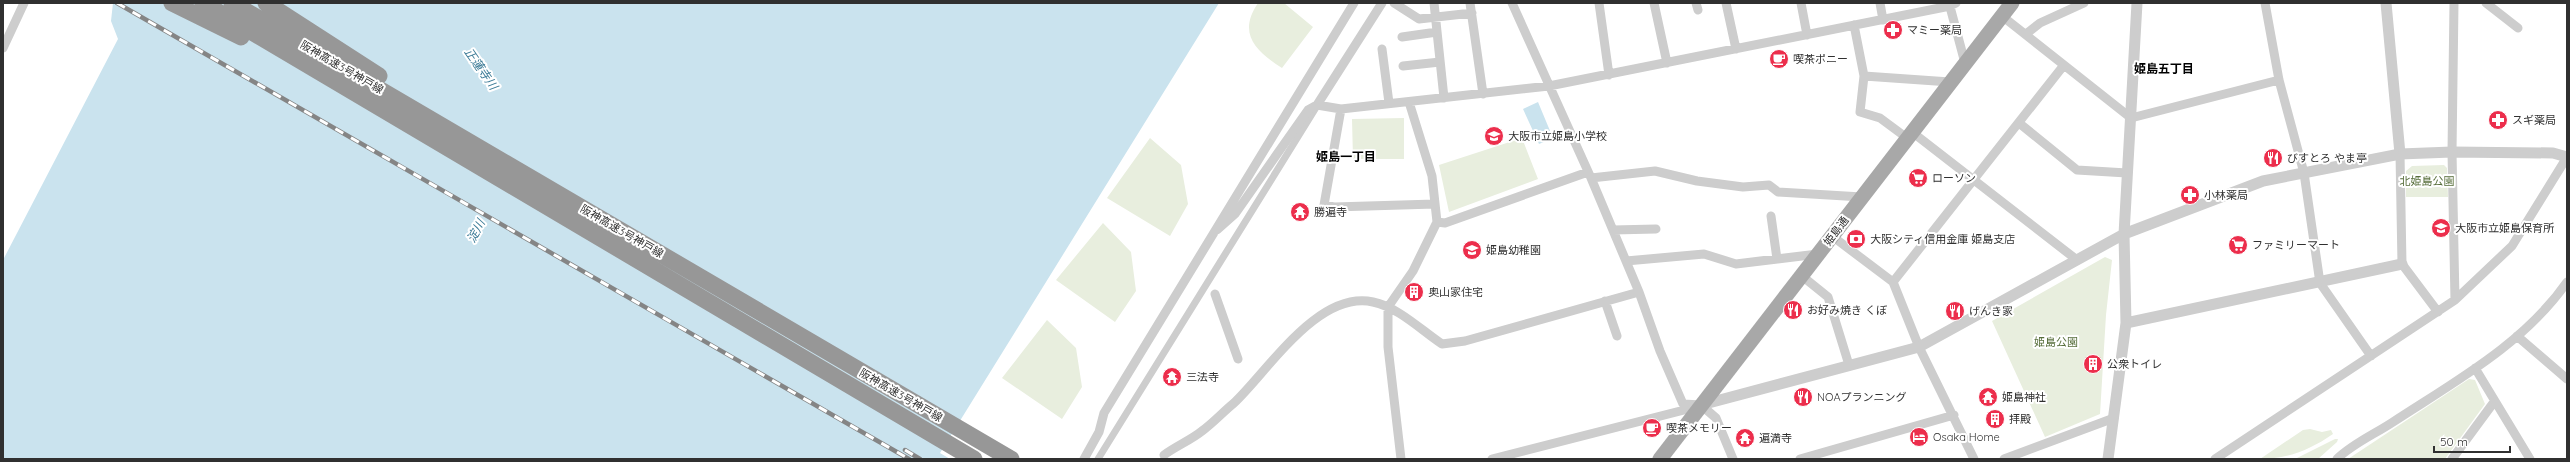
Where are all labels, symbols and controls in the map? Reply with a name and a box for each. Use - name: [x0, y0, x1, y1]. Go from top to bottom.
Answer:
- pharmacy icon: マミー薬局: [1882, 19, 1904, 41]
- place label: マミー薬局: [1907, 23, 1962, 37]
- street label: 阪神高速3号神戸線: [298, 37, 386, 97]
- water label: 正蓮寺川: [461, 45, 502, 94]
- cafe icon: 喫茶ポニー: [1768, 48, 1790, 70]
- place label: 喫茶ポニー: [1793, 52, 1848, 66]
- district label: 姫島五丁目: [2134, 61, 2194, 76]
- pharmacy icon: スギ薬局: [2487, 109, 2509, 131]
- place label: スギ薬局: [2512, 113, 2556, 127]
- school or university icon: 大阪市立姫島小学校: [1483, 125, 1505, 147]
- place label: 大阪市立姫島小学校: [1508, 129, 1607, 143]
- restaurant icon: びすとろ やま亭: [2262, 147, 2284, 169]
- district label: 姫島一丁目: [1316, 149, 1376, 164]
- place label: びすとろ やま亭: [2287, 151, 2367, 165]
- supermarket icon: ローソン: [1907, 167, 1929, 189]
- place label: ローソン: [1932, 171, 1976, 185]
- park label: 北姫島公園: [2400, 174, 2455, 188]
- pharmacy icon: 小林薬局: [2179, 184, 2201, 206]
- place label: 小林薬局: [2204, 188, 2248, 202]
- street label: 阪神高速3号神戸線: [578, 201, 666, 261]
- temple icon: 勝遍寺: [1289, 201, 1311, 223]
- place label: 勝遍寺: [1314, 205, 1347, 219]
- street label: 姫島通: [1820, 214, 1852, 248]
- water label: 淀川: [463, 215, 489, 245]
- school or university icon: 大阪市立姫島保育所: [2430, 217, 2452, 239]
- place label: 大阪市立姫島保育所: [2455, 221, 2555, 235]
- bank icon: 大阪シティ信用金庫 姫島支店: [1845, 228, 1867, 250]
- place label: 大阪シティ信用金庫 姫島支店: [1870, 232, 2015, 246]
- supermarket icon: ファミリーマート: [2227, 234, 2249, 256]
- place label: ファミリーマート: [2252, 238, 2340, 252]
- school or university icon: 姫島幼稚園: [1461, 239, 1483, 261]
- place label: 姫島幼稚園: [1486, 243, 1541, 257]
- building icon: 奥山家住宅: [1403, 281, 1425, 303]
- place label: 奥山家住宅: [1428, 285, 1483, 299]
- restaurant icon: お好み焼き くぼ: [1782, 299, 1804, 321]
- restaurant icon: げんき家: [1944, 300, 1966, 322]
- place label: お好み焼き くぼ: [1807, 303, 1887, 317]
- place label: げんき家: [1969, 304, 2013, 318]
- park label: 姫島公園: [2034, 335, 2078, 349]
- building icon: 公衆トイレ: [2082, 353, 2104, 375]
- place label: 公衆トイレ: [2107, 357, 2162, 371]
- street label: 阪神高速3号神戸線: [857, 365, 945, 425]
- temple icon: 三法寺: [1161, 366, 1183, 388]
- place label: 三法寺: [1186, 370, 1219, 384]
- restaurant icon: NOAプランニング: [1792, 386, 1814, 408]
- temple icon: 姫島神社: [1977, 386, 1999, 408]
- place label: NOAプランニング: [1817, 390, 1907, 404]
- place label: 姫島神社: [2002, 390, 2046, 404]
- building icon: 拝殿: [1984, 408, 2006, 430]
- place label: 拝殿: [2009, 412, 2031, 426]
- cafe icon: 喫茶メモリー: [1641, 417, 1663, 439]
- place label: 喫茶メモリー: [1666, 421, 1732, 435]
- hotel icon: Osaka Home: [1908, 426, 1930, 448]
- temple icon: 遍満寺: [1734, 427, 1756, 449]
- scale bar: [2434, 428, 2510, 454]
- place label: Osaka Home: [1933, 430, 2000, 444]
- place label: 遍満寺: [1759, 431, 1792, 445]
- text: 50 m: [2440, 434, 2468, 449]

